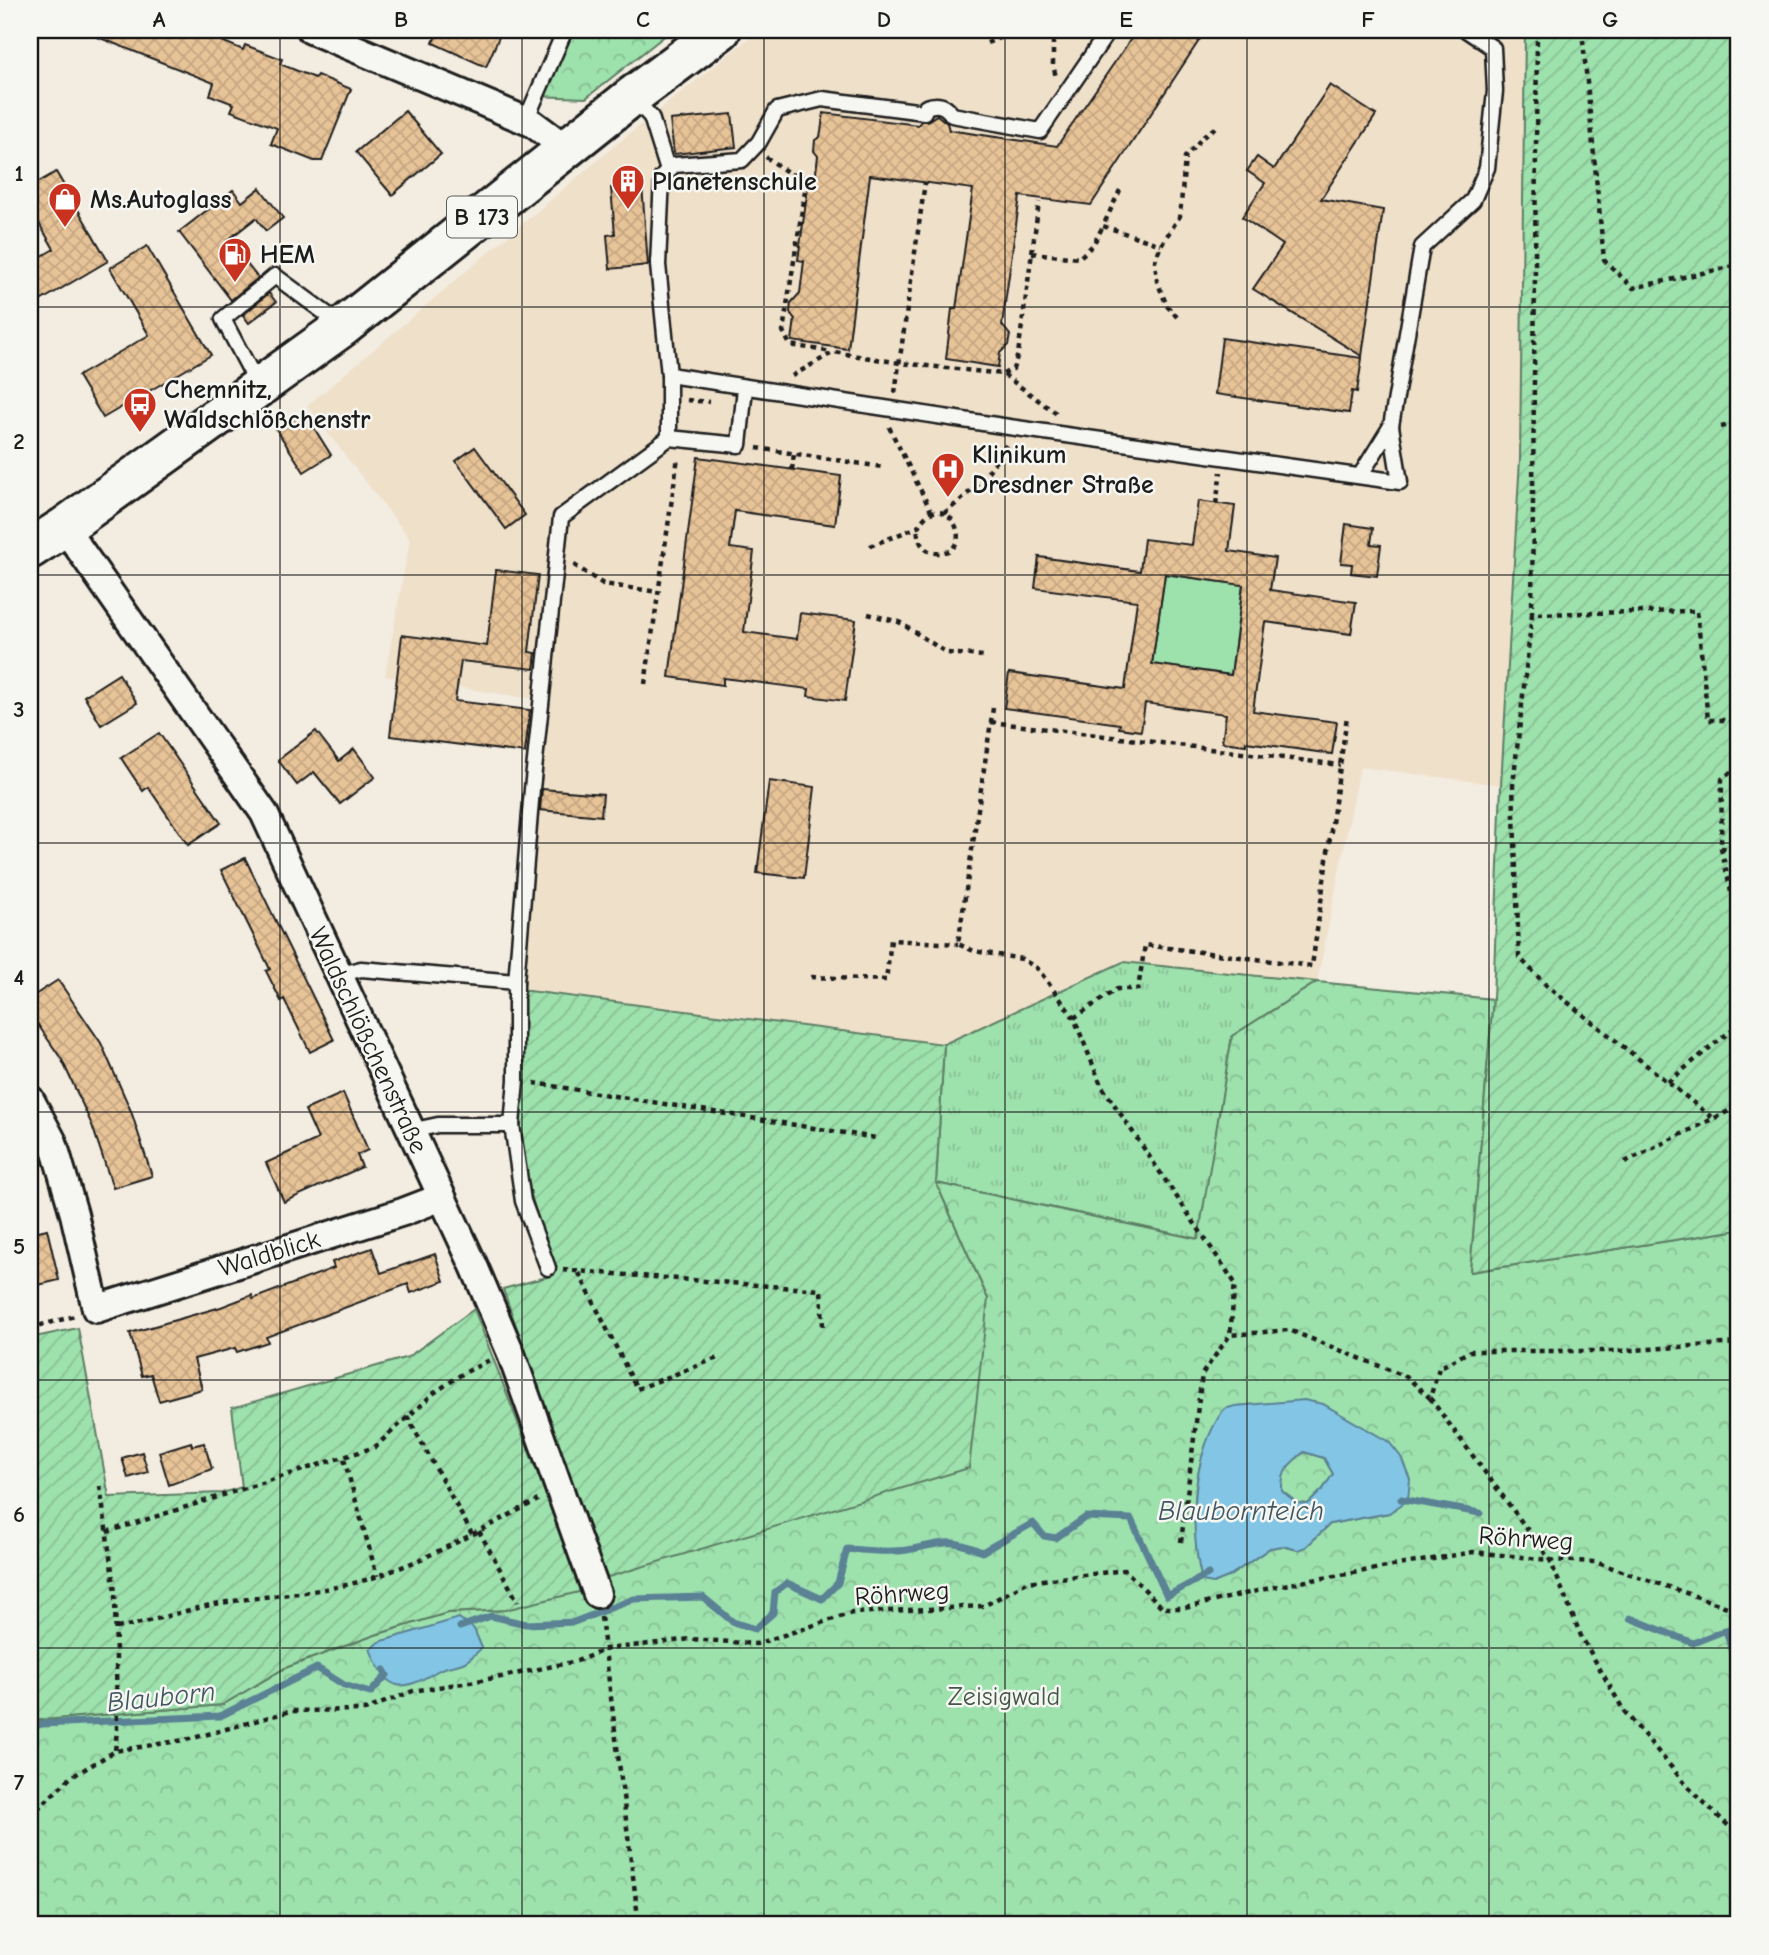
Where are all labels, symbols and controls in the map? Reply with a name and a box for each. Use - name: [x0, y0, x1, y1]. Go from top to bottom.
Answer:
- text: A: [153, 6, 166, 33]
- text: B: [394, 6, 408, 33]
- text: C: [636, 6, 650, 33]
- text: D: [877, 6, 891, 33]
- text: E: [1119, 6, 1133, 33]
- text: F: [1361, 6, 1375, 33]
- text: G: [1602, 6, 1618, 33]
- text: 1: [14, 160, 24, 187]
- building icon: Planetenschule: [609, 162, 647, 211]
- place label: Planetenschule: [652, 167, 817, 197]
- shop icon: Ms.Autoglass: [46, 180, 84, 229]
- place label: Ms.Autoglass: [90, 185, 232, 215]
- road number: B 173: [447, 196, 517, 238]
- fuel station icon: HEM: [216, 235, 254, 284]
- place label: HEM: [260, 240, 315, 270]
- place label: Chemnitz, Waldschlößchenstr: [164, 375, 371, 435]
- bus stop icon: Chemnitz, Waldschlößchenstr: [121, 385, 159, 434]
- text: 2: [13, 428, 25, 455]
- place label: Klinikum Dresdner Straße: [972, 440, 1154, 500]
- hospital icon: Klinikum Dresdner Straße: [929, 450, 967, 499]
- text: 3: [13, 696, 25, 723]
- street label: Waldschlößchenstraße: [303, 923, 434, 1158]
- text: 4: [14, 964, 25, 991]
- street label: Waldblick: [215, 1224, 324, 1284]
- text: 5: [13, 1233, 25, 1260]
- water label: Blaubornteich: [1158, 1495, 1324, 1527]
- text: 6: [13, 1501, 25, 1528]
- street label: Röhrweg: [1477, 1521, 1574, 1557]
- street label: Röhrweg: [854, 1576, 951, 1612]
- water label: Blauborn: [105, 1675, 217, 1719]
- park label: Zeisigwald: [948, 1682, 1060, 1712]
- text: 7: [14, 1769, 25, 1796]

